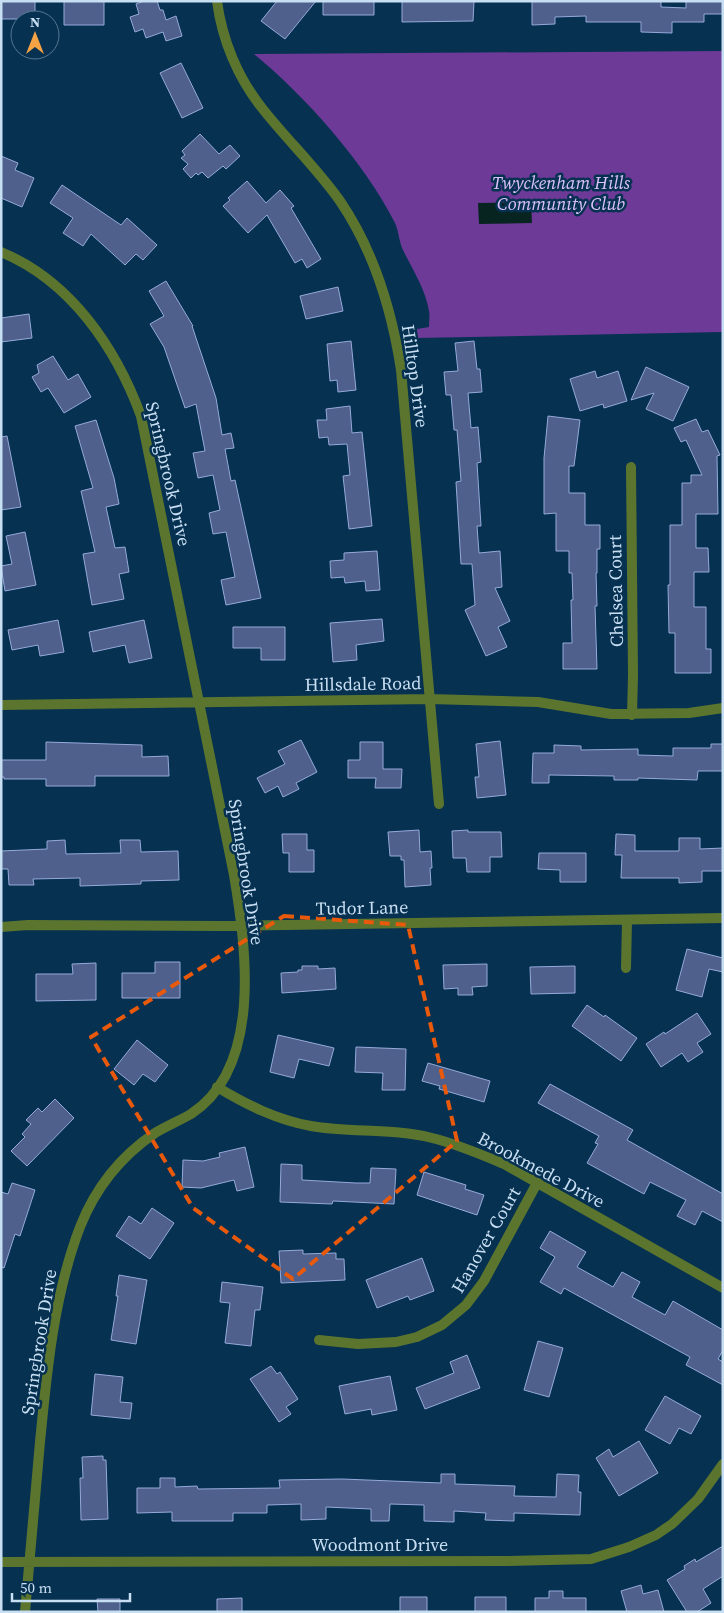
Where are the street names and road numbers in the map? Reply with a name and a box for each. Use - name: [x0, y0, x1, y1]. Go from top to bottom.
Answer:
- street label: Hilltop Drive: [396, 323, 435, 429]
- street label: Springbrook Drive: [140, 399, 197, 549]
- street label: Chelsea Court: [602, 535, 629, 647]
- street label: Hillsdale Road: [304, 670, 422, 697]
- street label: Springbrook Drive: [223, 797, 270, 947]
- street label: Tudor Lane: [315, 894, 408, 921]
- street label: Brookmede Drive: [473, 1126, 609, 1214]
- street label: Hanover Court: [445, 1182, 526, 1297]
- street label: Springbrook Drive: [15, 1267, 62, 1417]
- street label: Woodmont Drive: [312, 1532, 448, 1557]

